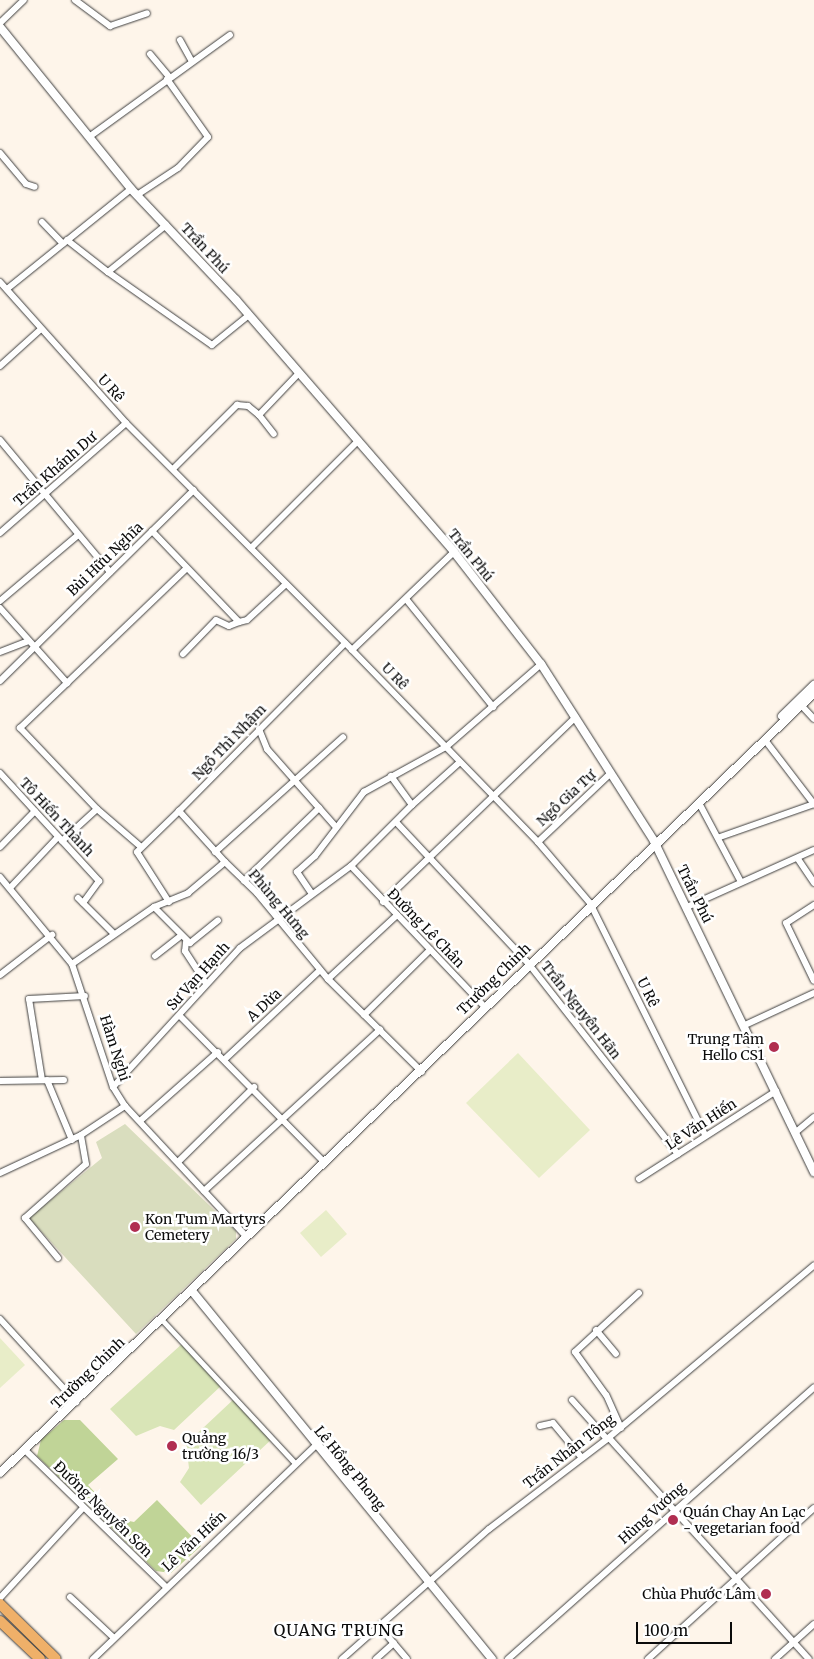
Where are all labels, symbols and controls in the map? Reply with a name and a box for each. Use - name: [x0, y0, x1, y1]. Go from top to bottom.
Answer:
- street label: Trần Phú: [178, 219, 232, 277]
- street label: U Rê: [94, 371, 128, 405]
- street label: Trần Khánh Dư: [10, 429, 100, 509]
- street label: Bùi Hữu Nghĩa: [64, 519, 146, 599]
- street label: Trần Phú: [445, 525, 497, 585]
- street label: U Rê: [378, 659, 412, 693]
- street label: Ngô Thì Nhậm: [189, 701, 269, 783]
- street label: Ngô Gia Tự: [533, 767, 599, 829]
- street label: Tô Hiến Thành: [16, 774, 98, 860]
- street label: Trần Phú: [674, 862, 716, 926]
- street label: Phùng Hưng: [245, 866, 313, 942]
- street label: Đường Lê Chân: [384, 885, 468, 971]
- street label: Sư Vạn Hạnh: [163, 938, 233, 1014]
- street label: Trường Chinh: [454, 940, 534, 1018]
- street label: Trần Nguyên Hãn: [538, 958, 624, 1062]
- street label: U Rê: [634, 975, 662, 1009]
- street label: A Dừa: [243, 985, 285, 1025]
- street label: Hàm Nghi: [96, 1013, 134, 1083]
- place label: Trung Tâm Hello CS1: [687, 1031, 764, 1064]
- marker: Trung Tâm Hello CS1: [768, 1041, 780, 1053]
- street label: Lê Văn Hiến: [663, 1095, 739, 1153]
- place label: Kon Tum Martyrs Cemetery: [145, 1211, 266, 1244]
- marker: Kon Tum Martyrs Cemetery: [129, 1221, 141, 1233]
- street label: Trường Chinh: [48, 1334, 128, 1412]
- street label: Trần Nhân Tông: [520, 1410, 618, 1492]
- street label: Lê Hồng Phong: [311, 1423, 389, 1513]
- place label: Quảng trường 16/3: [182, 1430, 259, 1462]
- marker: Quảng trường 16/3: [166, 1440, 178, 1452]
- street label: Đường Nguyễn Sơn: [50, 1458, 156, 1560]
- street label: Hùng Vương: [615, 1479, 689, 1547]
- place label: Quán Chay An Lạc - vegetarian food: [683, 1504, 806, 1536]
- street label: Lê Văn Hiến: [159, 1507, 229, 1575]
- marker: Quán Chay An Lạc - vegetarian food: [667, 1514, 679, 1526]
- place label: Chùa Phước Lâm: [642, 1586, 756, 1602]
- marker: Chùa Phước Lâm: [760, 1588, 772, 1600]
- scale bar: [639, 1612, 735, 1644]
- district label: QUANG TRUNG: [272, 1620, 406, 1640]
- text: 100 m: [644, 1621, 688, 1640]

